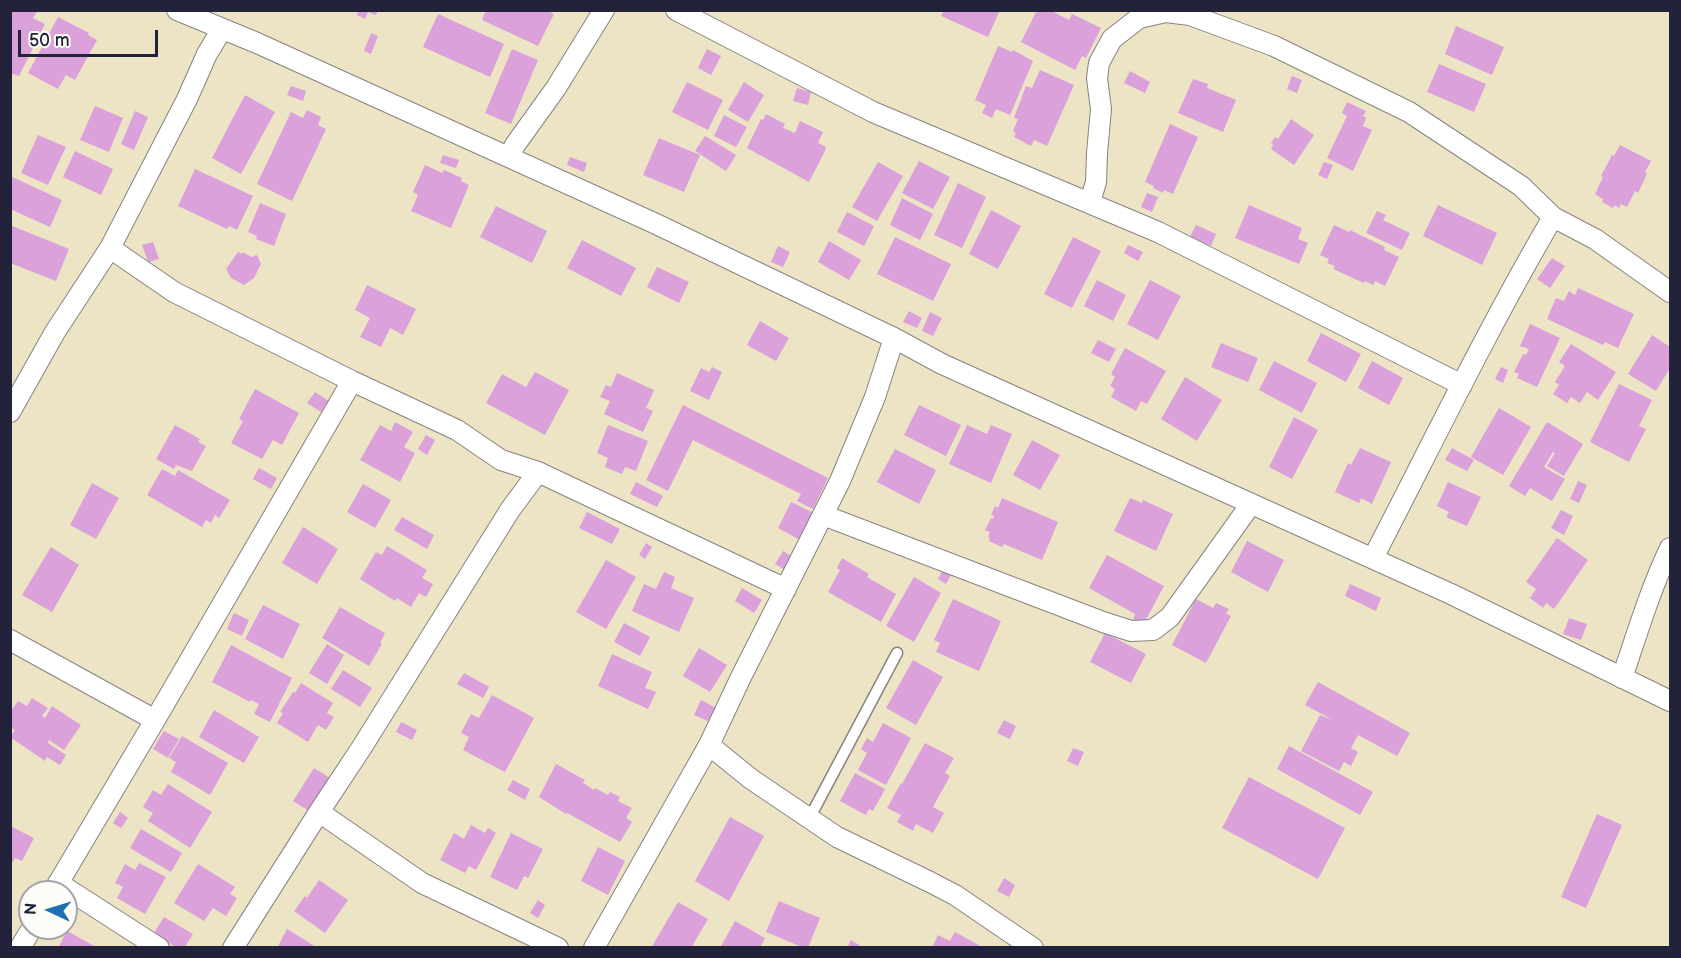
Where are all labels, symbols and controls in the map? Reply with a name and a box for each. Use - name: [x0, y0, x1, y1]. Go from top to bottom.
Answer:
- scale bar: [21, 18, 160, 56]
- text: 50 m: [29, 30, 70, 51]
- north arrow: [18, 880, 78, 940]
- text: N: [22, 902, 41, 916]

